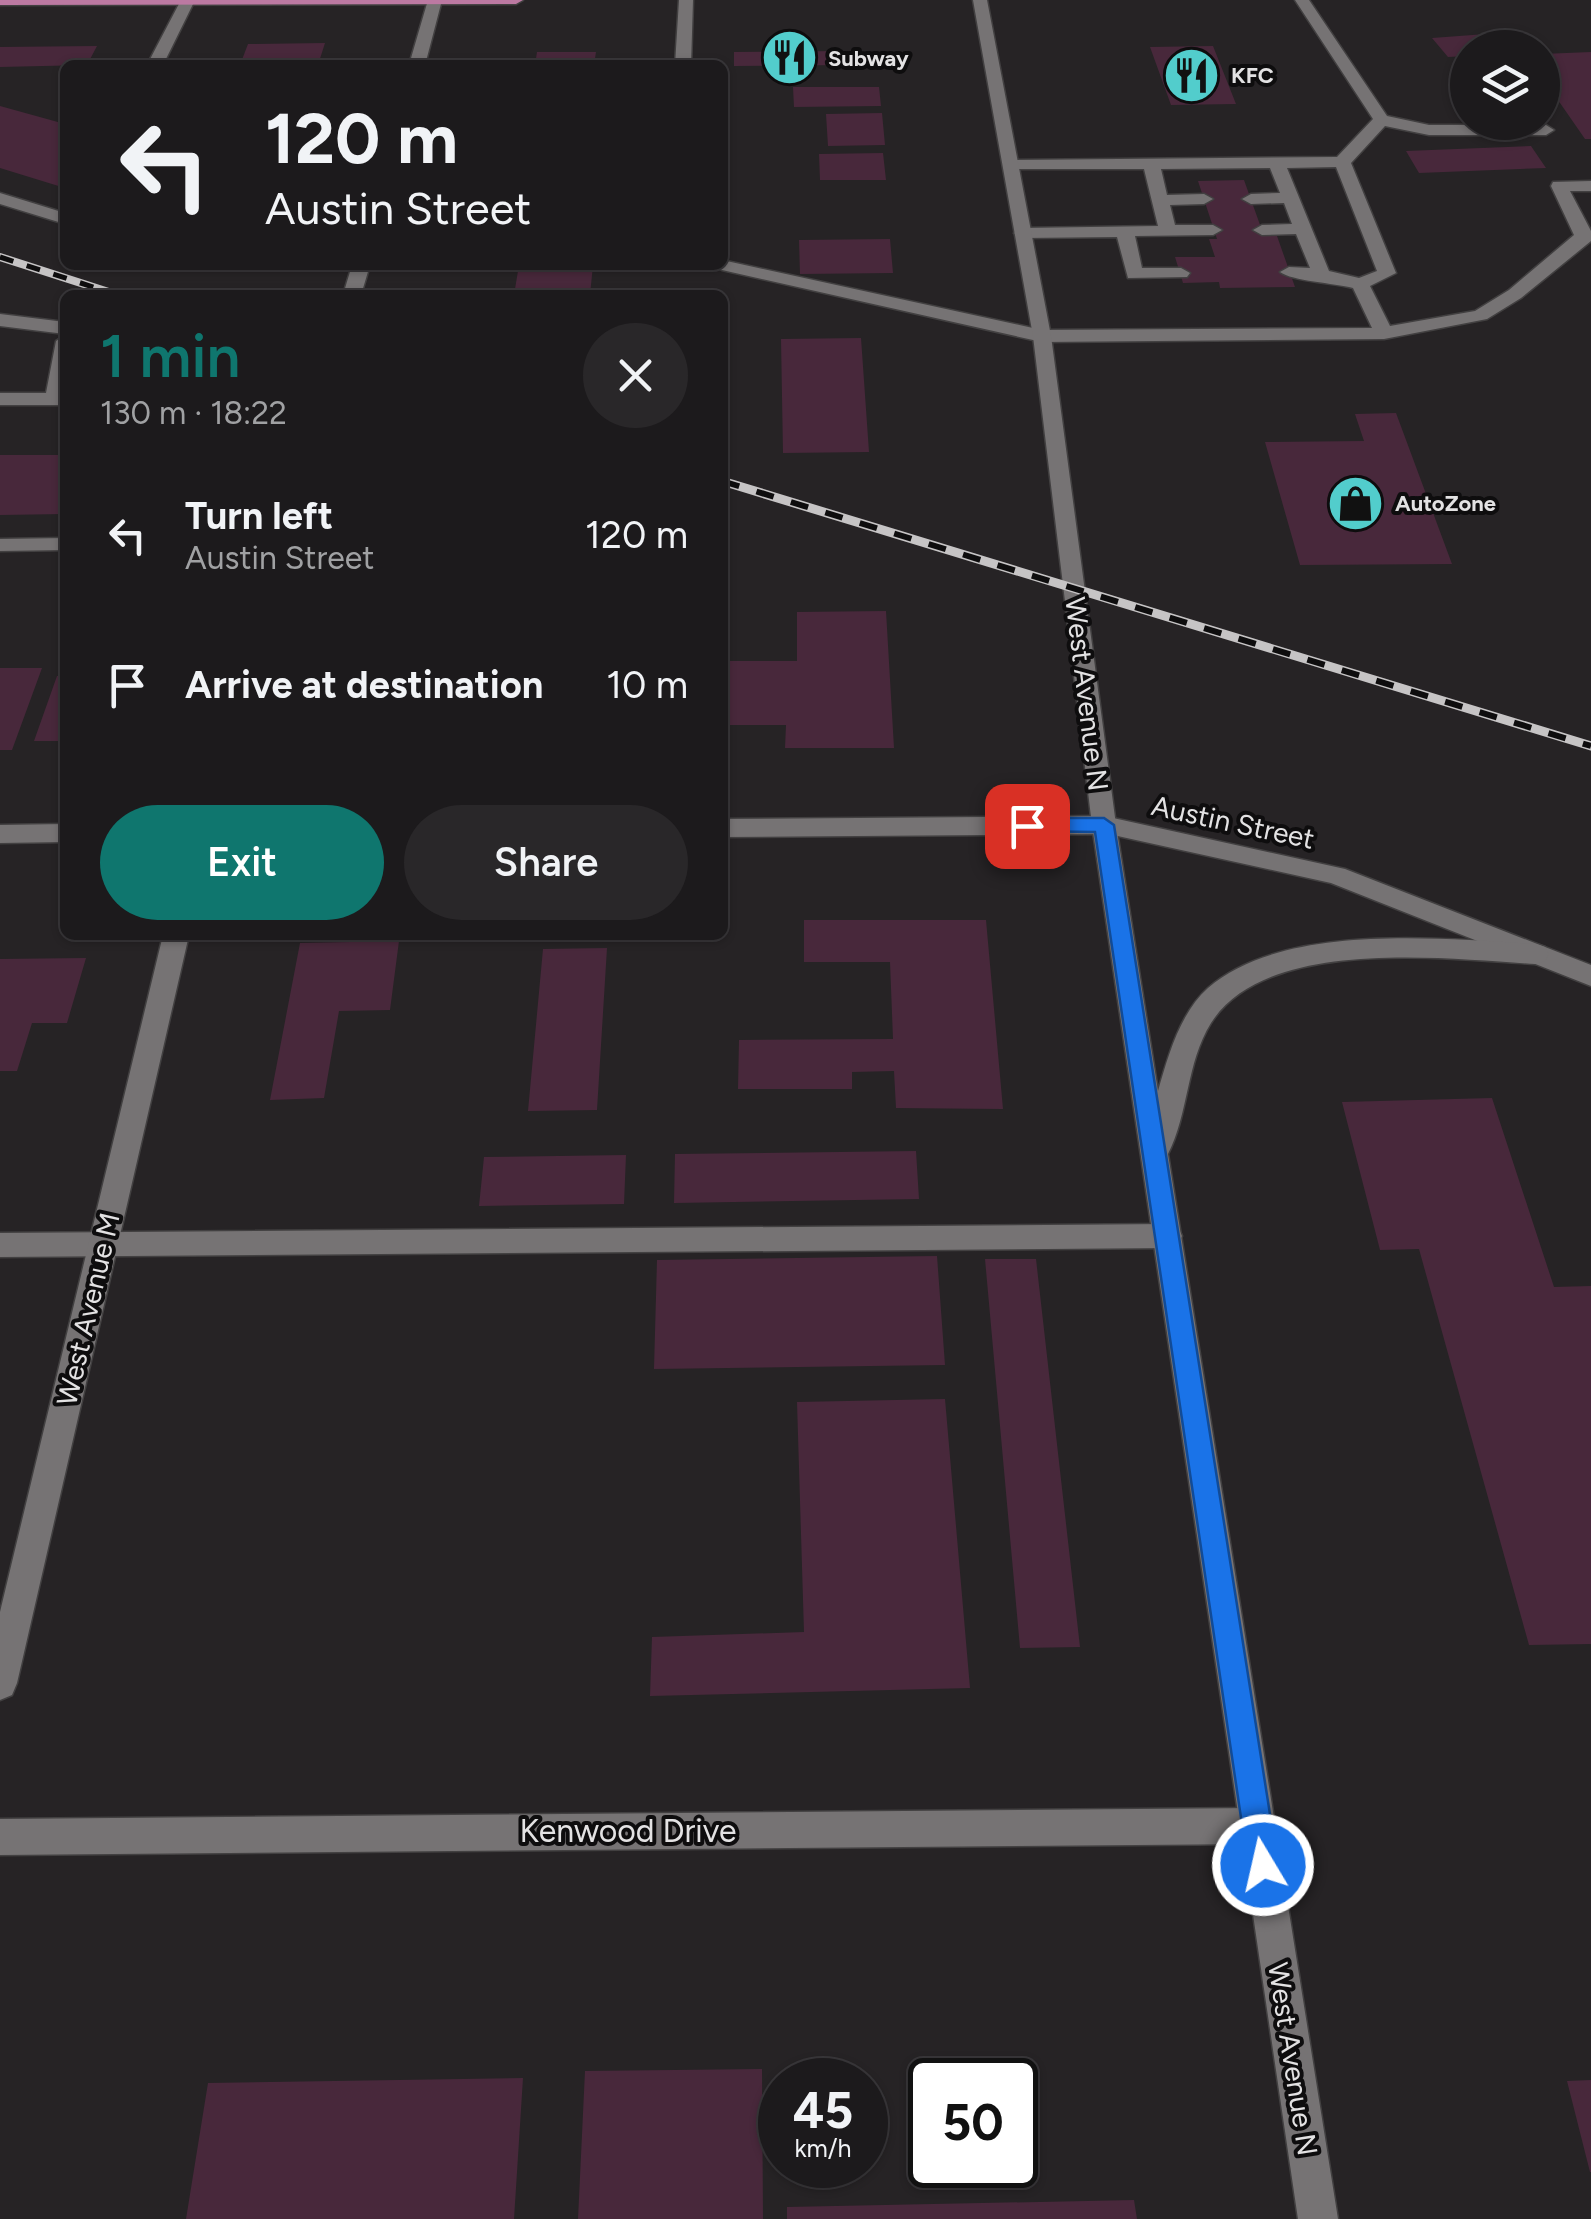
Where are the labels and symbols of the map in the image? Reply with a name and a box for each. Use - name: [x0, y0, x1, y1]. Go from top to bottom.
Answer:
- restaurant icon: Subway: [759, 28, 819, 88]
- place label: Subway: [828, 45, 909, 72]
- restaurant icon: KFC: [1162, 45, 1222, 105]
- place label: KFC: [1231, 62, 1274, 89]
- shop icon: AutoZone: [1326, 473, 1386, 533]
- place label: AutoZone: [1395, 490, 1496, 517]
- street label: West Avenue N: [1058, 595, 1116, 793]
- pin: [985, 784, 1070, 869]
- street label: Austin Street: [1148, 788, 1318, 856]
- street label: West Avenue M: [49, 1209, 127, 1409]
- street label: Kenwood Drive: [520, 1812, 736, 1850]
- position arrow: [1211, 1813, 1315, 1917]
- street label: West Avenue N: [1261, 1960, 1325, 2158]
- speed limit sign: 50: [908, 2058, 1038, 2188]

